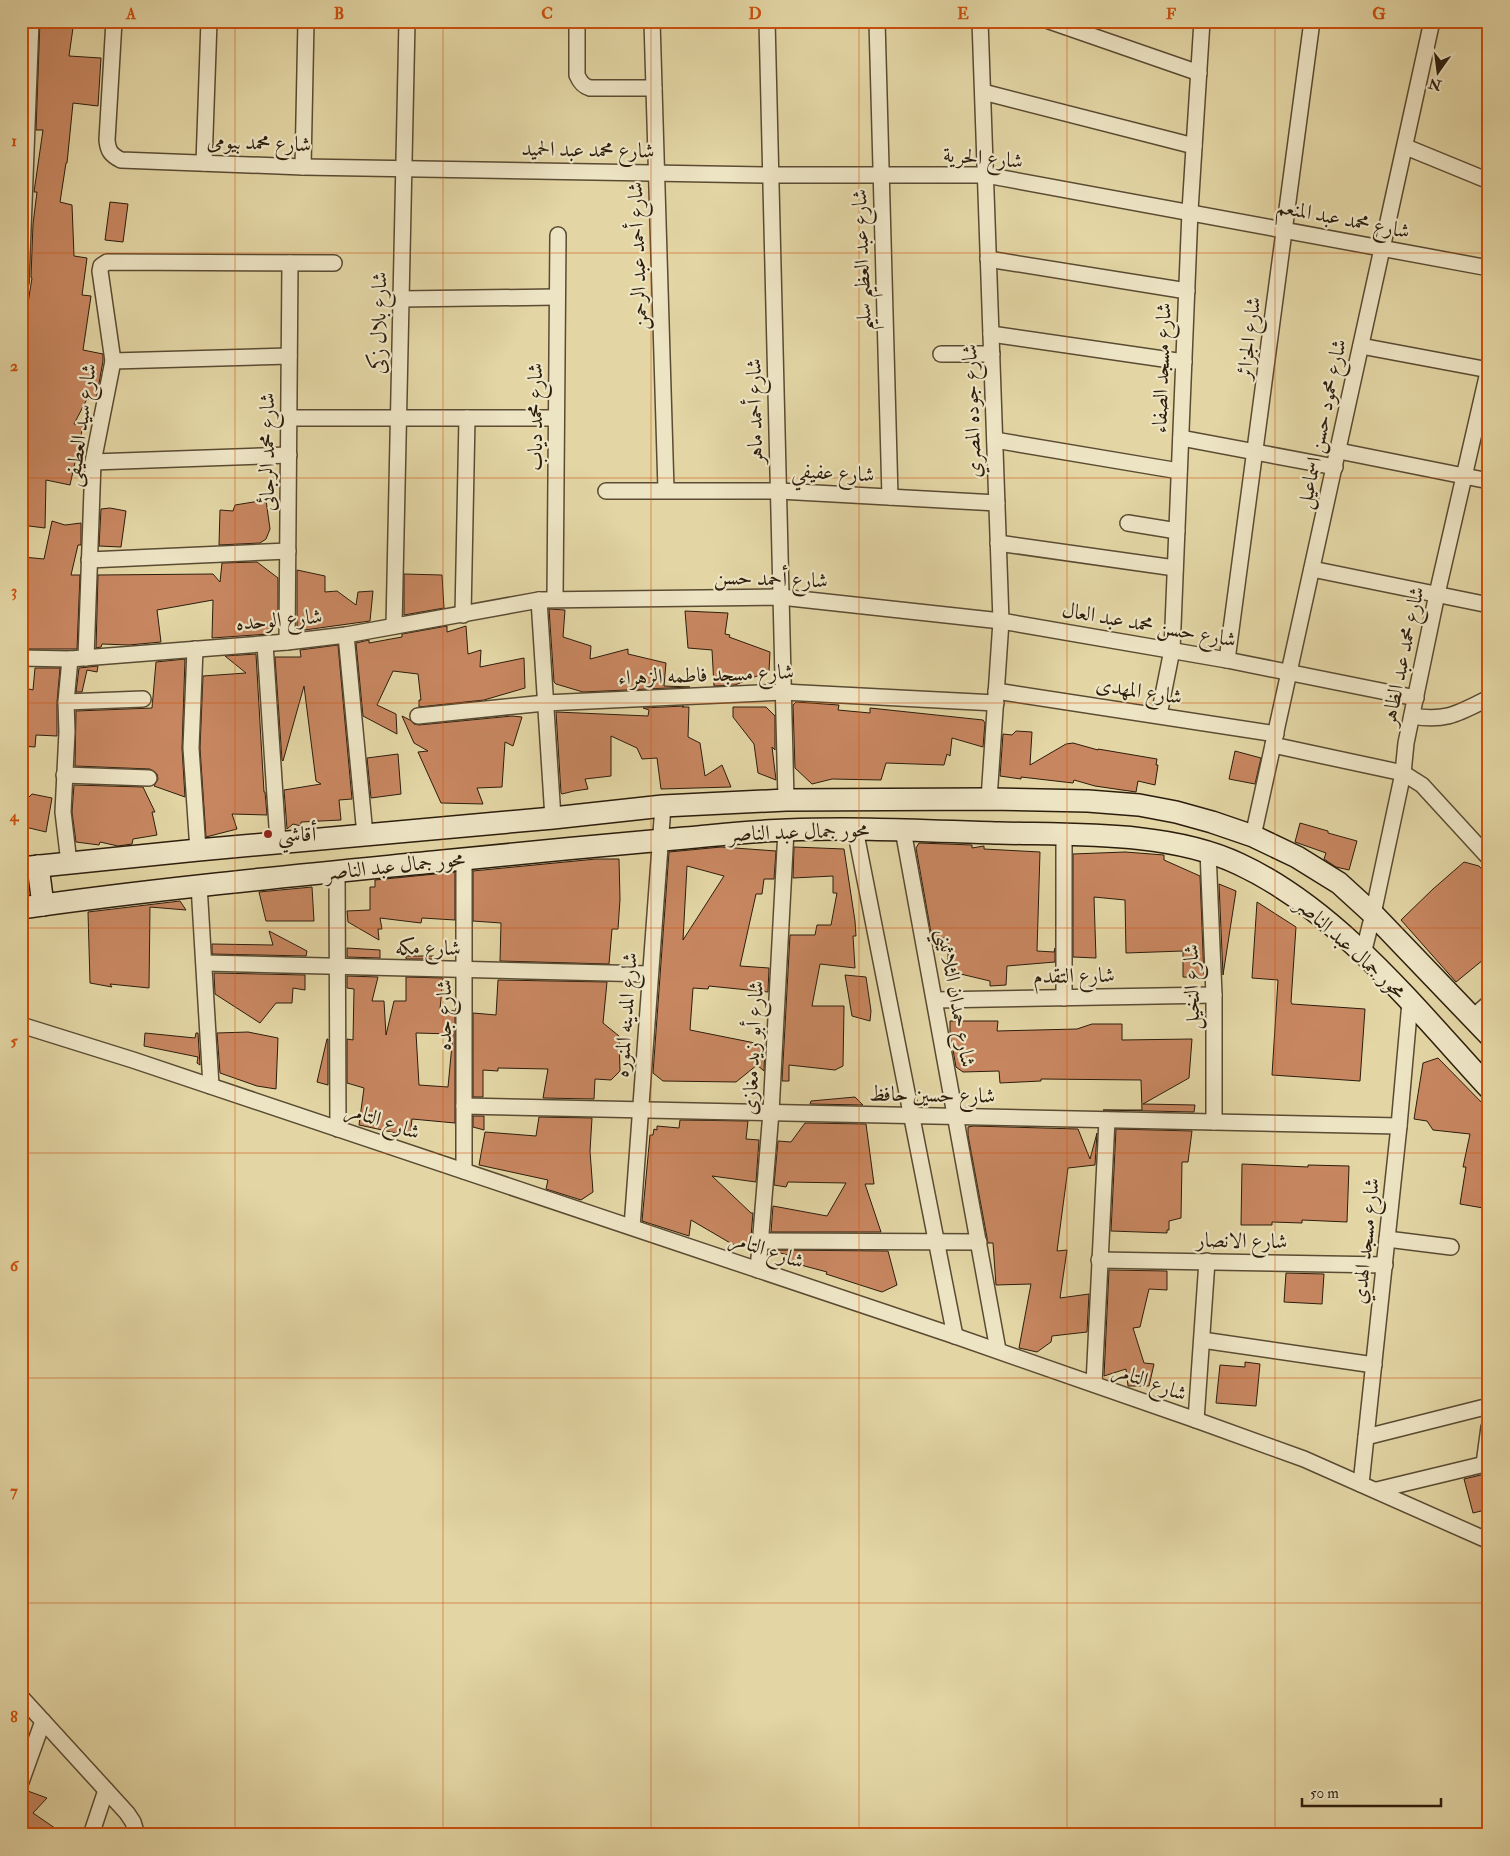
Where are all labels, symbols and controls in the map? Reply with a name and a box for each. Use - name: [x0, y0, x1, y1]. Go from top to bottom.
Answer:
- text: A: [125, 4, 137, 24]
- text: B: [334, 4, 344, 24]
- text: C: [541, 4, 553, 24]
- text: D: [748, 4, 762, 24]
- text: E: [957, 4, 969, 24]
- text: F: [1166, 4, 1176, 24]
- text: G: [1372, 4, 1386, 24]
- north arrow: [1412, 48, 1462, 98]
- text: N: [1426, 74, 1444, 94]
- street label: شارع محمد بيومى: [206, 128, 312, 162]
- text: 1: [11, 131, 17, 151]
- street label: شارع محمد عبد الحميد: [521, 135, 655, 169]
- street label: شارع الحرية: [941, 141, 1024, 179]
- street label: شارع أحمد عبد الرحمن: [620, 181, 658, 331]
- street label: شارع عبد العظيم سليم: [846, 188, 885, 331]
- street label: شارع محمد عبد المنعم: [1273, 193, 1412, 251]
- street label: شارع بلال زكى: [365, 272, 397, 374]
- street label: شارع الجزائر: [1230, 295, 1271, 383]
- street label: شارع مسجد الصفاء: [1146, 302, 1182, 434]
- street label: شارع محمود حسن اسماعيل: [1291, 337, 1357, 512]
- street label: شارع جوده المصري: [956, 343, 992, 478]
- text: 2: [10, 356, 18, 376]
- street label: شارع أحمد ماهر: [739, 358, 773, 466]
- street label: شارع سيد العطيفى: [59, 362, 107, 489]
- street label: شارع محمد دياب: [522, 363, 553, 471]
- street label: شارع محمد الرجائى: [254, 393, 285, 511]
- street label: شارع عفيفي: [791, 457, 875, 495]
- street label: شارع أحمد حسن: [713, 562, 829, 598]
- text: 3: [11, 581, 17, 601]
- street label: شارع محمد عبد الظاهر: [1375, 584, 1435, 731]
- street label: شارع حسن محمد عبد العال: [1059, 596, 1238, 658]
- street label: شارع الوحده: [235, 603, 324, 641]
- street label: شارع مسجد فاطمه الزهراء: [618, 658, 795, 696]
- street label: شارع المهدى: [1093, 671, 1184, 715]
- text: 4: [9, 806, 20, 826]
- street label: محور جمال عبد الناصر: [726, 816, 870, 848]
- place label: أقاشي: [278, 819, 317, 854]
- marker: أقاشي: [262, 828, 274, 840]
- street label: محور جمال عبد الناصر: [322, 845, 467, 887]
- street label: محور جمال عبد الناصر: [1288, 890, 1412, 1005]
- street label: شارع حمدان الثلاثيني: [925, 926, 981, 1071]
- street label: شارع مكه: [395, 934, 461, 966]
- street label: شارع النخيل: [1178, 944, 1210, 1030]
- street label: شارع المدينه المنوره: [608, 952, 648, 1079]
- street label: شارع التقدم: [1033, 962, 1115, 994]
- street label: شارع جده: [431, 979, 462, 1051]
- street label: شارع أبو زيد مغازى: [734, 980, 774, 1116]
- text: 5: [10, 1031, 18, 1051]
- street label: شارع حسين حافظ: [868, 1080, 995, 1114]
- street label: شارع التامر: [341, 1096, 423, 1150]
- street label: شارع مسجد الهدي: [1346, 1177, 1390, 1306]
- street label: شارع التامر: [725, 1225, 807, 1279]
- street label: شارع الانصار: [1194, 1227, 1288, 1259]
- text: 6: [10, 1256, 20, 1276]
- street label: شارع التامر: [1108, 1356, 1190, 1411]
- text: 7: [10, 1481, 18, 1501]
- text: 8: [10, 1707, 18, 1727]
- scale bar: [1302, 1776, 1441, 1808]
- text: 50 m: [1310, 1784, 1339, 1803]

